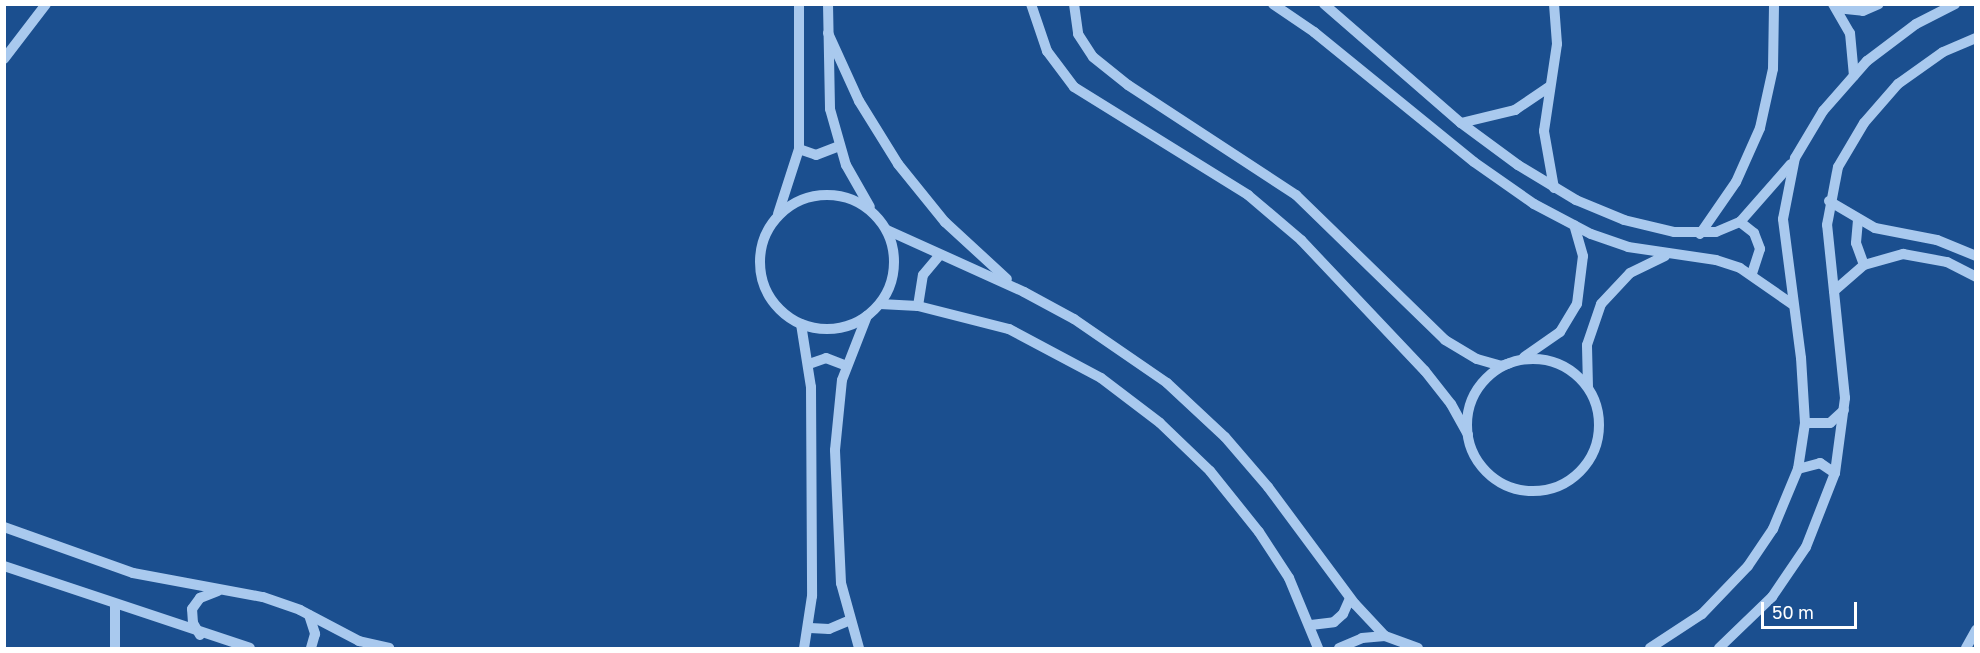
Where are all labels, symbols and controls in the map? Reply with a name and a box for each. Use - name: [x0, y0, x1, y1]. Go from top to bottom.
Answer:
- scale bar: [1764, 590, 1860, 628]
- text: 50 m: [1772, 601, 1814, 623]

